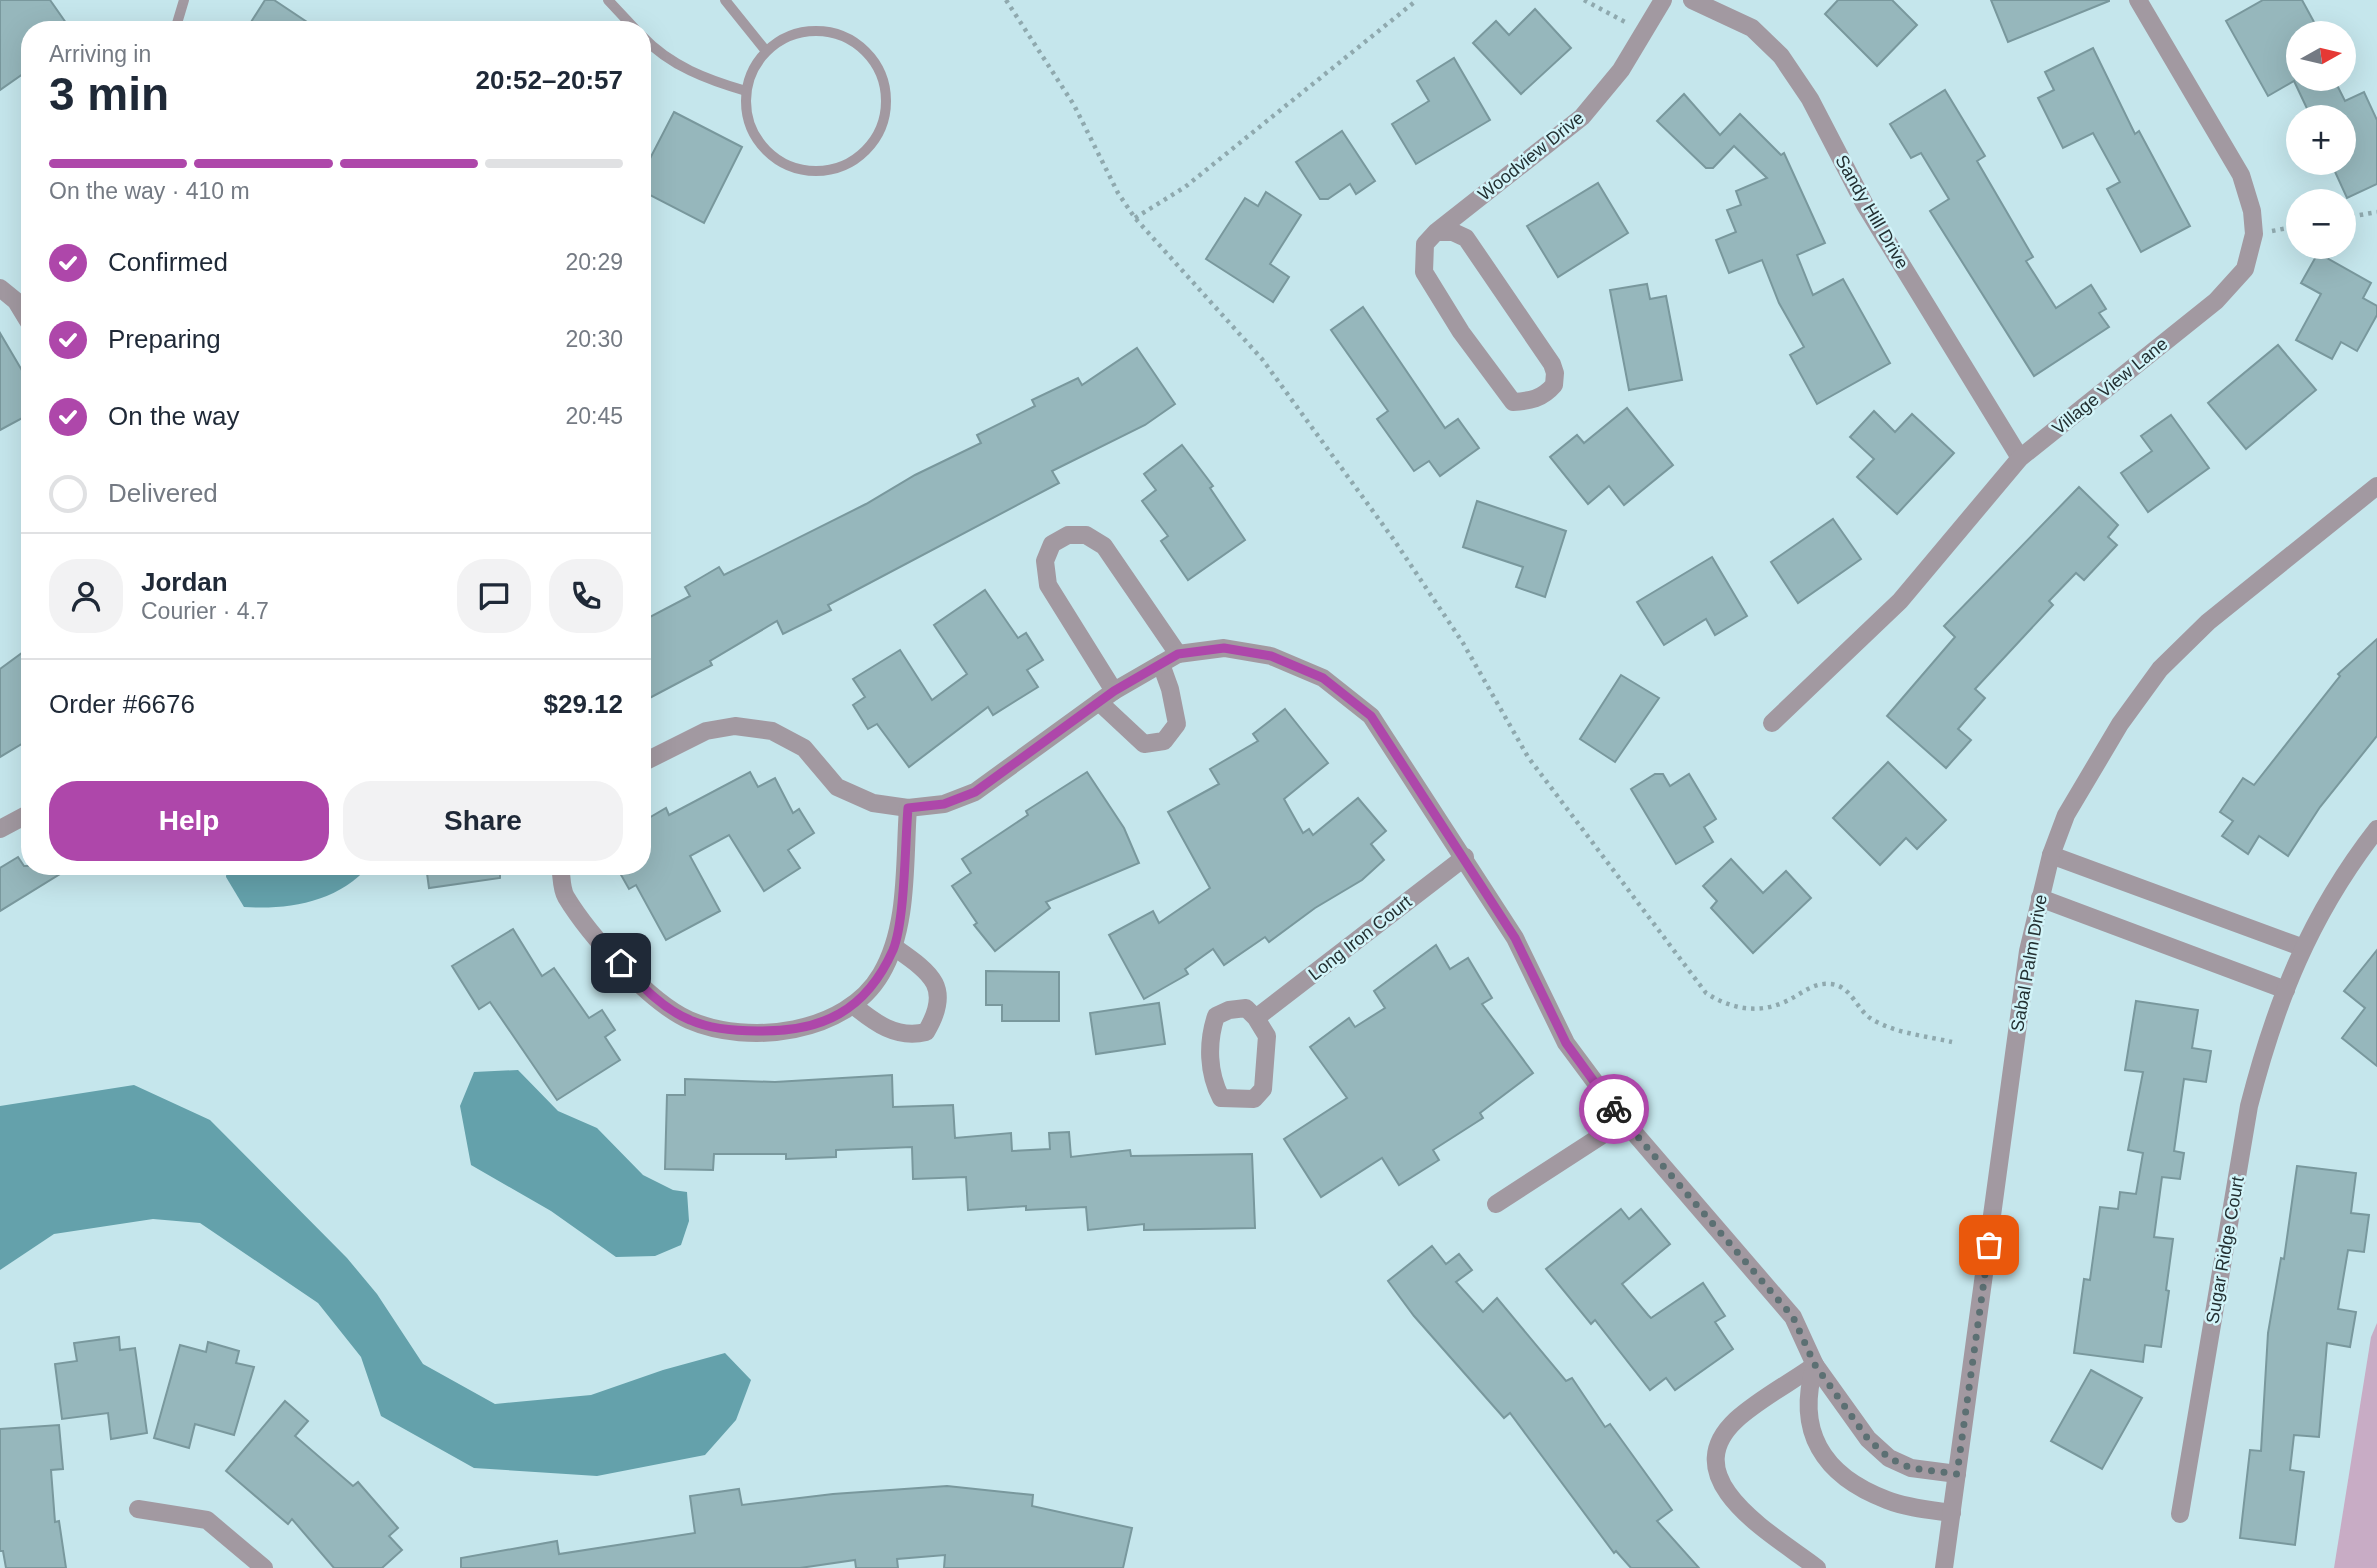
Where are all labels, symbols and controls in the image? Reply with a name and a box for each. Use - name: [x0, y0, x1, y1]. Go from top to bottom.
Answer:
- north arrow: [2286, 21, 2356, 91]
- map controls: [2286, 21, 2356, 259]
- text: Arriving in: [49, 41, 151, 67]
- text: 20:52–20:57: [476, 65, 623, 95]
- text: 3 min: [49, 68, 169, 120]
- button: +: [2286, 105, 2356, 175]
- street label: Woodview Drive: [1474, 107, 1588, 205]
- street label: Sandy Hill Drive: [1831, 152, 1913, 272]
- text: On the way · 410 m: [49, 178, 250, 204]
- button: −: [2286, 189, 2356, 259]
- icon: check: [49, 244, 87, 282]
- text: Confirmed: [108, 247, 228, 277]
- text: 20:29: [565, 249, 623, 275]
- icon: check: [49, 321, 87, 359]
- text: Preparing: [108, 324, 221, 354]
- text: 20:30: [565, 326, 623, 352]
- street label: Village View Lane: [2048, 333, 2172, 439]
- icon: check: [49, 398, 87, 436]
- text: On the way: [108, 401, 240, 431]
- text: 20:45: [565, 403, 623, 429]
- text: Delivered: [108, 478, 218, 508]
- button: person: [49, 559, 123, 633]
- button: chat: [457, 559, 531, 633]
- button: phone: [549, 559, 623, 633]
- text: Jordan: [141, 567, 228, 597]
- text: Courier · 4.7: [141, 598, 269, 624]
- text: Order #6676: [49, 689, 195, 719]
- text: $29.12: [543, 689, 623, 719]
- button: Help: [49, 781, 329, 861]
- button: Share: [343, 781, 623, 861]
- street label: Long Iron Court: [1305, 892, 1415, 984]
- street label: Sabal Palm Drive: [2007, 893, 2051, 1033]
- pin: [591, 933, 651, 993]
- icon: home: [602, 944, 640, 982]
- courier: [1579, 1074, 1649, 1144]
- icon: bike: [1595, 1090, 1633, 1128]
- street label: Sugar Ridge Court: [2202, 1175, 2248, 1325]
- pin: [1959, 1215, 2019, 1275]
- icon: bag: [1970, 1226, 2008, 1264]

